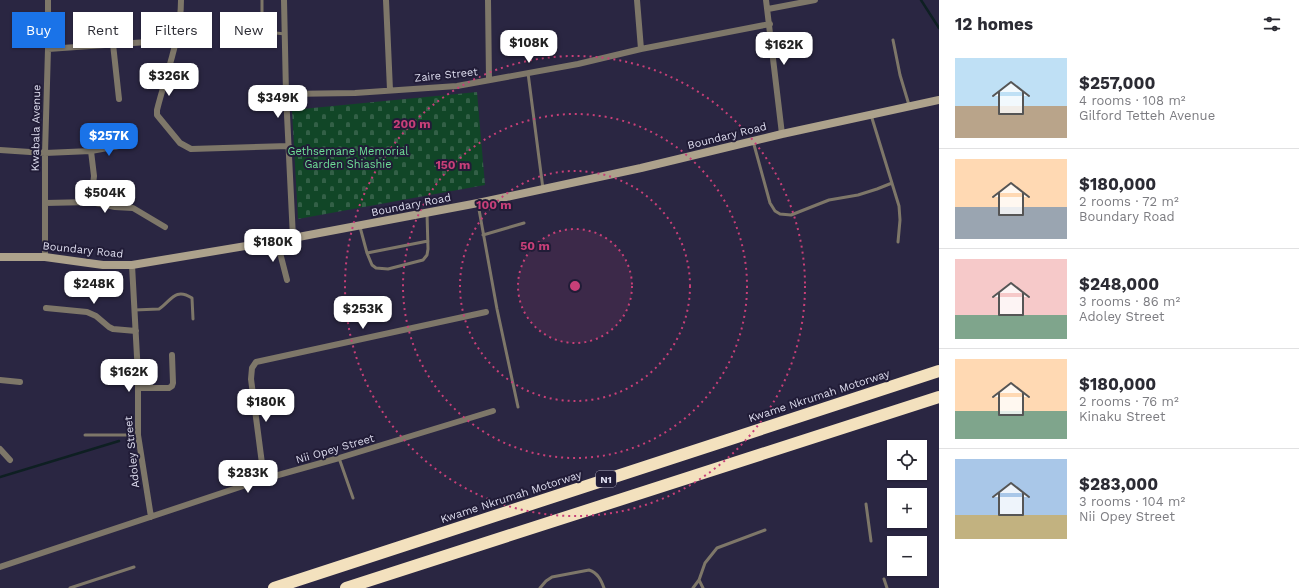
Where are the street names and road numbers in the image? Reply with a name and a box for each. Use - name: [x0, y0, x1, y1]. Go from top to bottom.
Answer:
- street label: Zaire Street: [414, 65, 479, 85]
- street label: Kwabala Avenue: [29, 85, 43, 171]
- street label: Boundary Road: [686, 120, 768, 152]
- street label: Boundary Road: [370, 191, 452, 219]
- street label: Boundary Road: [42, 239, 124, 261]
- street label: Kwame Nkrumah Motorway: [747, 367, 892, 425]
- street label: Adoley Street: [122, 415, 142, 489]
- street label: Nii Opey Street: [294, 431, 376, 466]
- street label: Kwame Nkrumah Motorway: [439, 468, 584, 526]
- road number: N1: [596, 471, 616, 487]

